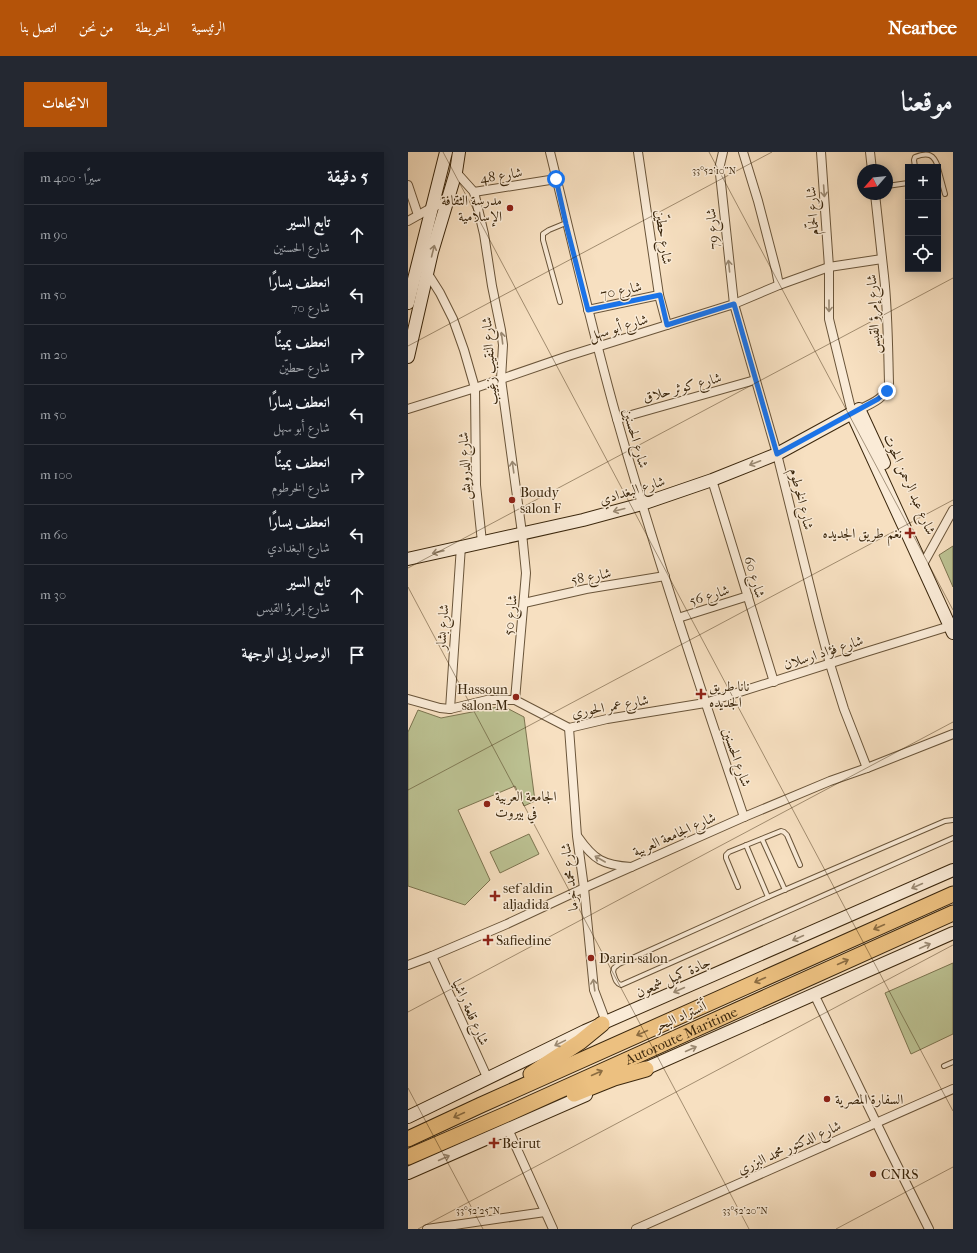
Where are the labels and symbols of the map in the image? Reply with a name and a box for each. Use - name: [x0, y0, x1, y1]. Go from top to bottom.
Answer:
- street label: شارع 48: [479, 164, 524, 190]
- north arrow: [857, 164, 893, 200]
- text: 33°52'10"N: [692, 165, 736, 177]
- route start: [547, 170, 565, 188]
- one-way arrow: [820, 184, 827, 197]
- street label: شارع الحمّام: [800, 186, 827, 236]
- place label: مدرسة الثقافة الإسلامية: [441, 192, 502, 227]
- marker: مدرسة الثقافة الإسلامية: [505, 203, 515, 213]
- street label: شارع 79: [702, 207, 726, 250]
- street label: شارع حطيّن: [648, 208, 678, 266]
- one-way arrow: [430, 245, 437, 258]
- one-way arrow: [726, 260, 733, 273]
- street label: شارع إمرؤ القيس: [863, 274, 887, 354]
- street label: شارع 70: [599, 278, 644, 306]
- one-way arrow: [825, 299, 833, 312]
- street label: شارع أبو سهل: [586, 308, 651, 347]
- street label: شارع النقيب زغيب: [478, 316, 504, 406]
- one-way arrow: [499, 332, 506, 345]
- street label: شارع كوثر حلاق: [641, 369, 724, 409]
- route end: [878, 382, 896, 400]
- street label: شارع الحسنين: [616, 406, 652, 471]
- street label: شارع عبد الرحمن الحوت: [877, 431, 939, 539]
- street label: شارع الدرويش: [455, 432, 477, 500]
- one-way arrow: [749, 460, 761, 468]
- one-way arrow: [509, 461, 517, 474]
- street label: شارع الخرطوم: [782, 466, 817, 533]
- street label: شارع البغدادي: [597, 472, 668, 511]
- place label: Boudy salon F: [520, 484, 562, 517]
- marker: Boudy salon F: [507, 495, 517, 505]
- one-way arrow: [613, 507, 626, 514]
- place label: نغم طريق الجديده: [823, 525, 902, 547]
- marker: نغم طريق الجديده: [905, 528, 915, 538]
- one-way arrow: [431, 548, 444, 556]
- street label: شارع 60: [737, 554, 769, 601]
- street label: شارع 58: [570, 564, 613, 592]
- street label: شارع 56: [687, 581, 732, 612]
- street label: شارع 50: [500, 594, 524, 637]
- street label: شارع بشار: [432, 603, 456, 653]
- street label: شارع فؤاد ارسلان: [781, 632, 866, 676]
- place label: نانا طريق الجديده: [709, 678, 750, 711]
- place label: Hassoun salon M: [457, 681, 508, 714]
- marker: نانا طريق الجديده: [696, 689, 706, 699]
- street label: شارع عمر الحوري: [570, 691, 651, 725]
- marker: Hassoun salon M: [511, 692, 521, 702]
- street label: شارع الحسنين: [716, 725, 755, 790]
- place label: الجامعة العربية في بيروت: [495, 788, 557, 824]
- marker: الجامعة العربية في بيروت: [482, 799, 492, 809]
- street label: شارع الجامعة العربية: [630, 809, 720, 863]
- street label: شارع محمد خرما: [557, 842, 585, 912]
- one-way arrow: [594, 855, 606, 863]
- place label: sef aldin aljadida: [503, 880, 553, 913]
- one-way arrow: [912, 883, 924, 890]
- marker: sef aldin aljadida: [490, 891, 500, 901]
- one-way arrow: [873, 924, 885, 931]
- place label: Safiedine: [496, 932, 551, 949]
- marker: Safiedine: [483, 935, 493, 945]
- one-way arrow: [793, 935, 805, 942]
- one-way arrow: [919, 942, 931, 949]
- place label: Darin salon: [599, 950, 668, 967]
- marker: Darin salon: [586, 953, 596, 963]
- street label: جادة كميل شمعون: [633, 953, 714, 1003]
- one-way arrow: [837, 958, 849, 965]
- street label: شارع قلعة راشيا: [446, 976, 493, 1049]
- one-way arrow: [755, 977, 767, 984]
- one-way arrow: [590, 979, 598, 992]
- one-way arrow: [673, 987, 685, 994]
- street label: أتستراد البحر: [649, 995, 710, 1036]
- street label: Autoroute Maritime: [622, 1003, 740, 1069]
- one-way arrow: [636, 1030, 648, 1037]
- one-way arrow: [555, 1040, 567, 1047]
- one-way arrow: [684, 1045, 696, 1052]
- one-way arrow: [591, 1069, 603, 1076]
- place label: السفارة المصرية: [835, 1091, 903, 1109]
- marker: السفارة المصرية: [822, 1094, 832, 1104]
- one-way arrow: [454, 1112, 466, 1119]
- street label: شارع الدكتور محمد البزري: [735, 1117, 845, 1181]
- place label: Beirut: [502, 1135, 541, 1152]
- marker: Beirut: [489, 1138, 499, 1148]
- one-way arrow: [437, 1153, 449, 1161]
- place label: CNRS: [881, 1166, 918, 1183]
- marker: CNRS: [868, 1169, 878, 1179]
- text: 33°52'25"N: [456, 1205, 501, 1217]
- text: 33°52'20"N: [722, 1205, 768, 1217]

